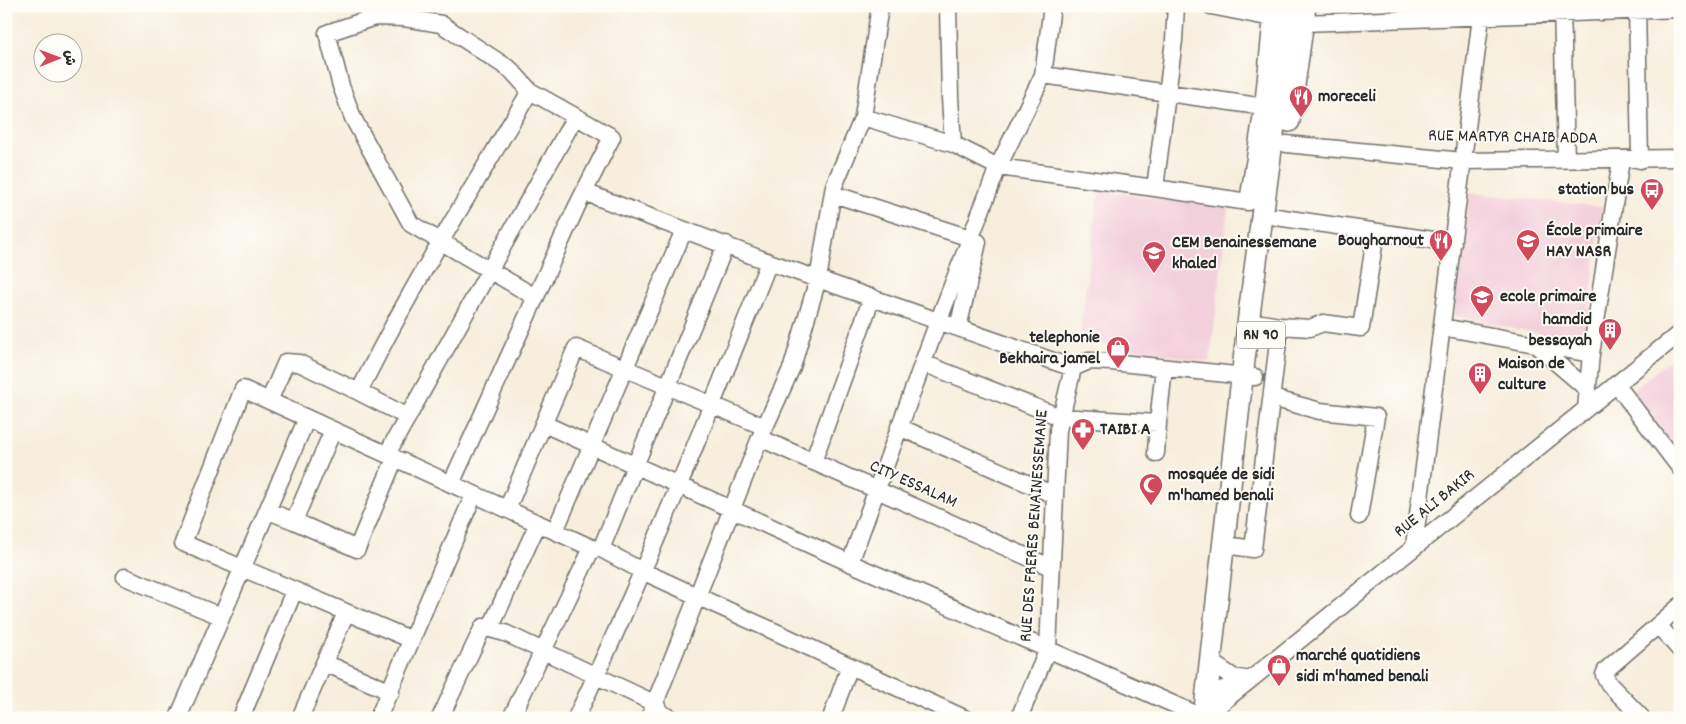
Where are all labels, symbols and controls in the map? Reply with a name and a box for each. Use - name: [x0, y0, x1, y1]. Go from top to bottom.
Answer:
- north arrow: [32, 32, 82, 82]
- text: ش: [59, 50, 79, 66]
- restaurant icon: moreceli: [1288, 84, 1314, 118]
- place label: moreceli: [1318, 85, 1376, 110]
- street label: RUE MARTYR CHAIB ADDA: [1428, 124, 1598, 152]
- bus stop icon: station bus: [1639, 177, 1665, 211]
- place label: station bus: [1558, 178, 1634, 203]
- place label: École primaire HAY NASR: [1546, 219, 1643, 265]
- restaurant icon: Bougharnout: [1428, 228, 1454, 262]
- school or university icon: École primaire HAY NASR: [1515, 228, 1541, 262]
- place label: Bougharnout: [1338, 229, 1424, 254]
- place label: CEM Benainessemane khaled: [1172, 231, 1317, 277]
- school or university icon: CEM Benainessemane khaled: [1141, 240, 1167, 274]
- school or university icon: ecole primaire: [1469, 284, 1495, 318]
- place label: ecole primaire: [1500, 285, 1597, 310]
- place label: hamdid bessayah: [1529, 308, 1592, 354]
- building icon: hamdid bessayah: [1597, 317, 1623, 351]
- road number: RN 90: [1237, 322, 1285, 348]
- place label: telephonie Bekhaira jamel: [999, 326, 1101, 372]
- shop icon: telephonie Bekhaira jamel: [1105, 335, 1131, 369]
- place label: Maison de culture: [1498, 352, 1565, 398]
- building icon: Maison de culture: [1467, 361, 1493, 395]
- street label: RUE DES FRERES BENAINESSEMANE: [1014, 409, 1056, 643]
- pharmacy icon: TAIBI A: [1070, 417, 1096, 451]
- place label: TAIBI A: [1100, 418, 1151, 443]
- street label: CITY ESSALAM: [865, 454, 961, 516]
- place label: mosquée de sidi m'hamed benali: [1168, 463, 1275, 509]
- street label: RUE ALI BAKIR: [1389, 464, 1481, 544]
- mosque icon: mosquée de sidi m'hamed benali: [1138, 472, 1164, 506]
- place label: marché quatidiens sidi m'hamed benali: [1296, 644, 1429, 690]
- shop icon: marché quatidiens sidi m'hamed benali: [1266, 653, 1292, 687]

